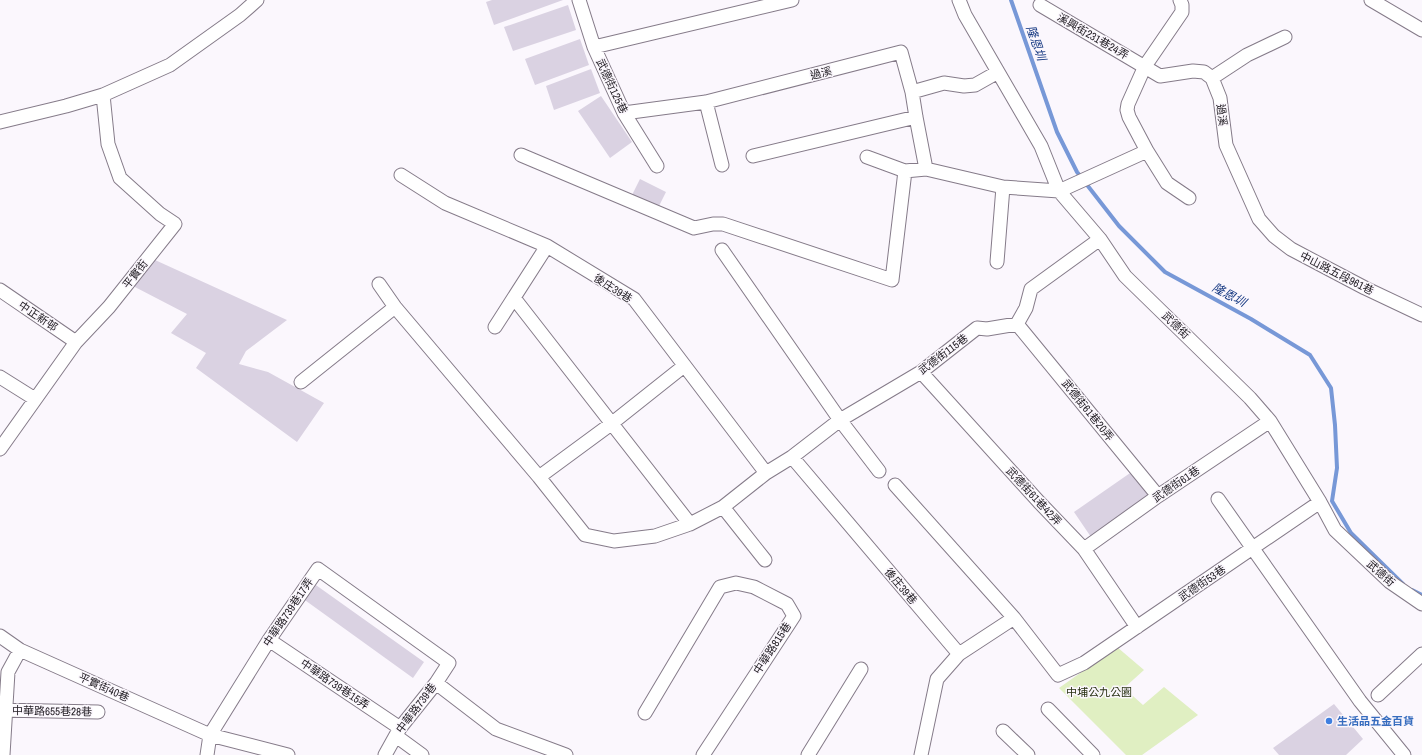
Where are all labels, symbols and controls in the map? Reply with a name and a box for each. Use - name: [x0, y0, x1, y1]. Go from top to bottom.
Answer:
- street label: 溪興街231巷24弄: [1055, 10, 1131, 62]
- water label: 隆恩圳: [1023, 23, 1050, 65]
- street label: 武德街125巷: [593, 56, 631, 116]
- street label: 過溪: [809, 64, 833, 82]
- street label: 過溪: [1214, 103, 1230, 127]
- street label: 中山路五段961巷: [1298, 248, 1376, 298]
- street label: 平實街: [119, 257, 151, 291]
- street label: 後庄39巷: [591, 270, 635, 306]
- water label: 隆恩圳: [1209, 279, 1250, 311]
- street label: 中正新邨: [16, 298, 60, 334]
- street label: 武德街: [1159, 309, 1193, 341]
- street label: 武德街115巷: [915, 331, 971, 377]
- street label: 武德街61巷20弄: [1059, 376, 1117, 444]
- street label: 武德街61巷: [1150, 463, 1202, 505]
- street label: 武德街61巷42弄: [1003, 464, 1065, 528]
- street label: 武德街: [1364, 557, 1398, 589]
- street label: 武德街53巷: [1176, 562, 1228, 604]
- street label: 後庄39巷: [882, 565, 920, 607]
- street label: 中華路739巷17弄: [260, 575, 316, 649]
- street label: 中華路815巷: [750, 619, 794, 677]
- street label: 中華路739巷15弄: [298, 656, 372, 712]
- street label: 平實街40巷: [76, 670, 132, 704]
- street label: 中華路739巷: [393, 680, 439, 736]
- park label: 中埔公九公園: [1066, 685, 1132, 699]
- street label: 中華路655巷28巷: [12, 703, 92, 719]
- place label: 生活品五金百貨: [1337, 714, 1414, 728]
- marker: 生活品五金百貨: [1324, 716, 1334, 726]

